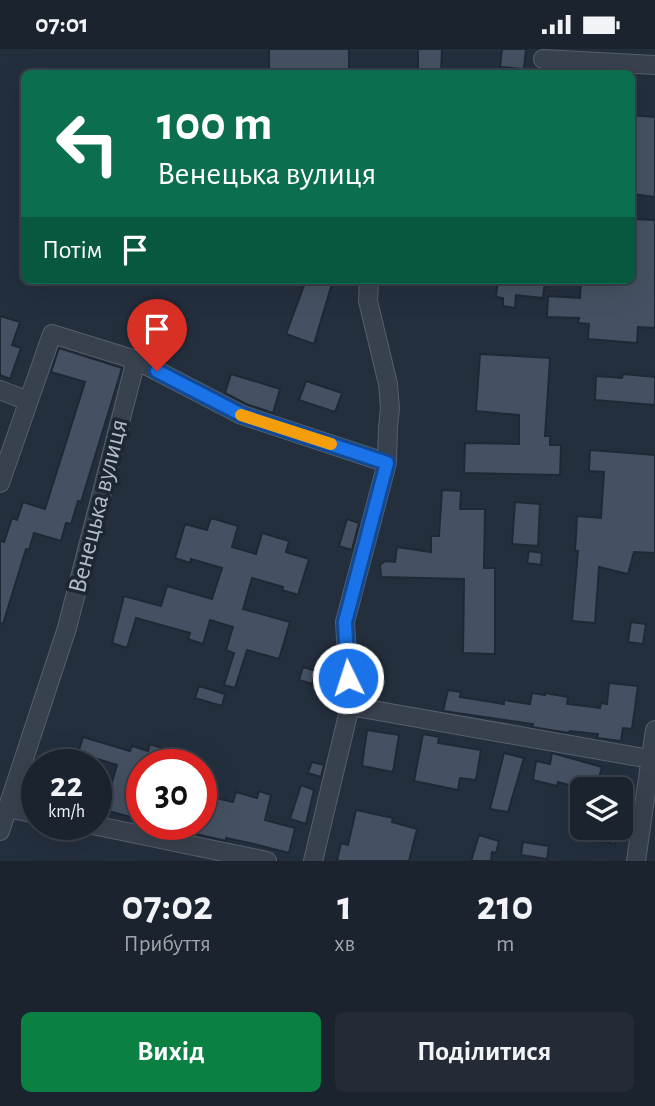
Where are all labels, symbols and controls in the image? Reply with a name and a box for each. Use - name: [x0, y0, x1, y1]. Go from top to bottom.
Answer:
- text: 07:01: [35, 11, 89, 37]
- icon: left: [42, 98, 133, 189]
- text: 100 m: [157, 100, 273, 149]
- text: Венецька вулиця: [157, 158, 376, 190]
- icon: arrive: [116, 231, 154, 269]
- text: Потім: [42, 237, 102, 263]
- pin: [127, 299, 187, 371]
- icon: arrive: [138, 310, 176, 348]
- street label: Венецька вулиця: [64, 416, 132, 596]
- position arrow: [311, 641, 385, 715]
- speed limit sign: 30: [126, 749, 217, 840]
- text: 22: [50, 768, 83, 803]
- map controls: [570, 777, 633, 840]
- button: layers: [570, 777, 633, 840]
- text: km/h: [48, 803, 85, 821]
- text: 07:02: [122, 885, 213, 927]
- text: 1: [337, 885, 352, 927]
- text: 210: [477, 885, 533, 927]
- text: Прибуття: [124, 933, 211, 956]
- text: хв: [334, 933, 355, 956]
- text: m: [496, 933, 514, 956]
- button: Вихід: [21, 1012, 321, 1092]
- button: Поділитися: [335, 1012, 634, 1092]

